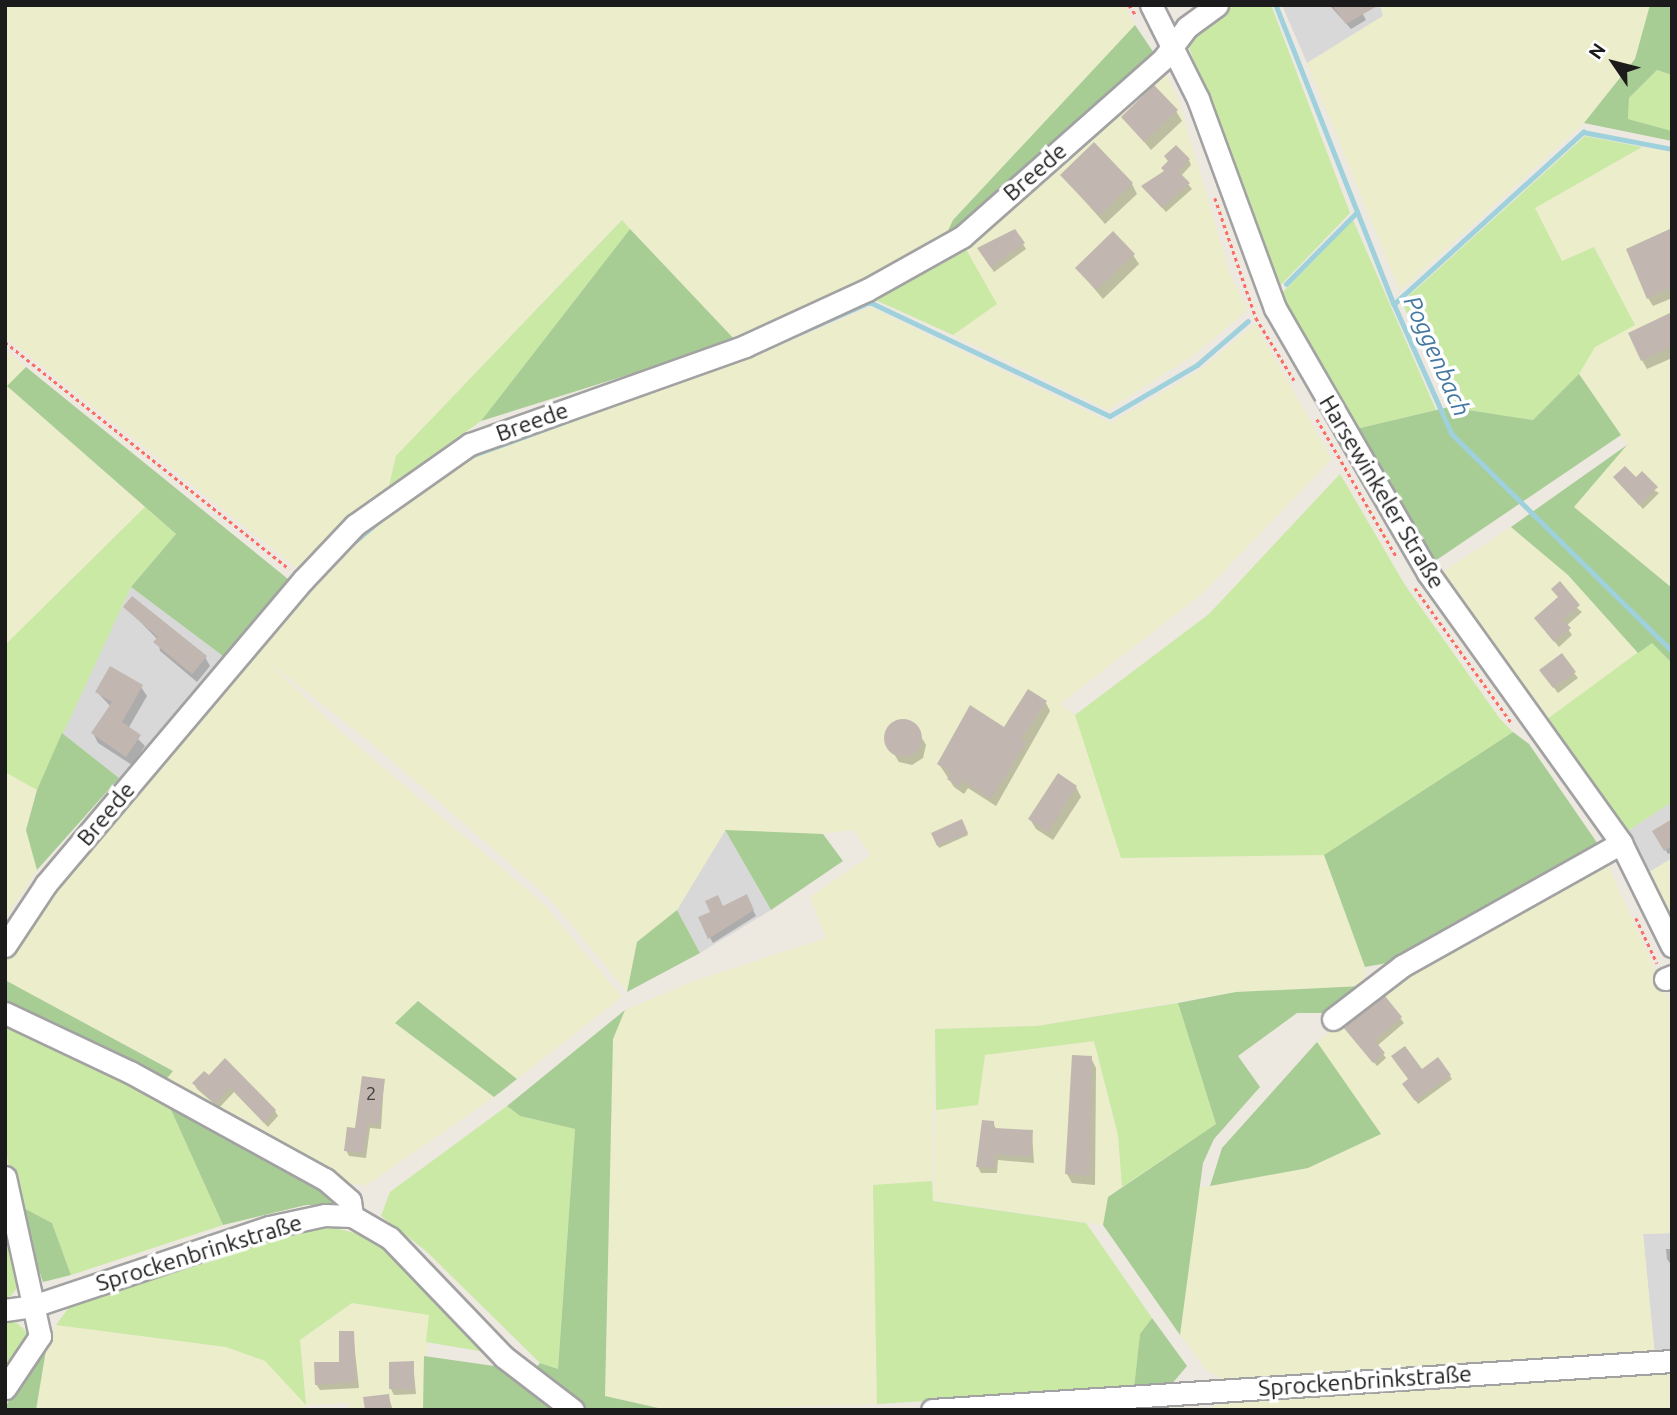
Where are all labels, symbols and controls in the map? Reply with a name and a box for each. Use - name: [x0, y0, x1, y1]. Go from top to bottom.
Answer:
- north arrow: [1579, 28, 1649, 98]
- text: N: [1584, 39, 1610, 63]
- street label: Breede: [998, 137, 1072, 207]
- water label: Poggenbach: [1398, 291, 1476, 421]
- street label: Harsewinkeler Straße: [1313, 390, 1451, 594]
- street label: Breede: [492, 396, 572, 448]
- street label: Breede: [71, 776, 141, 852]
- house number: 2: [366, 1083, 376, 1105]
- street label: Sprockenbrinkstraße: [93, 1209, 305, 1297]
- street label: Sprockenbrinkstraße: [1257, 1360, 1473, 1402]

